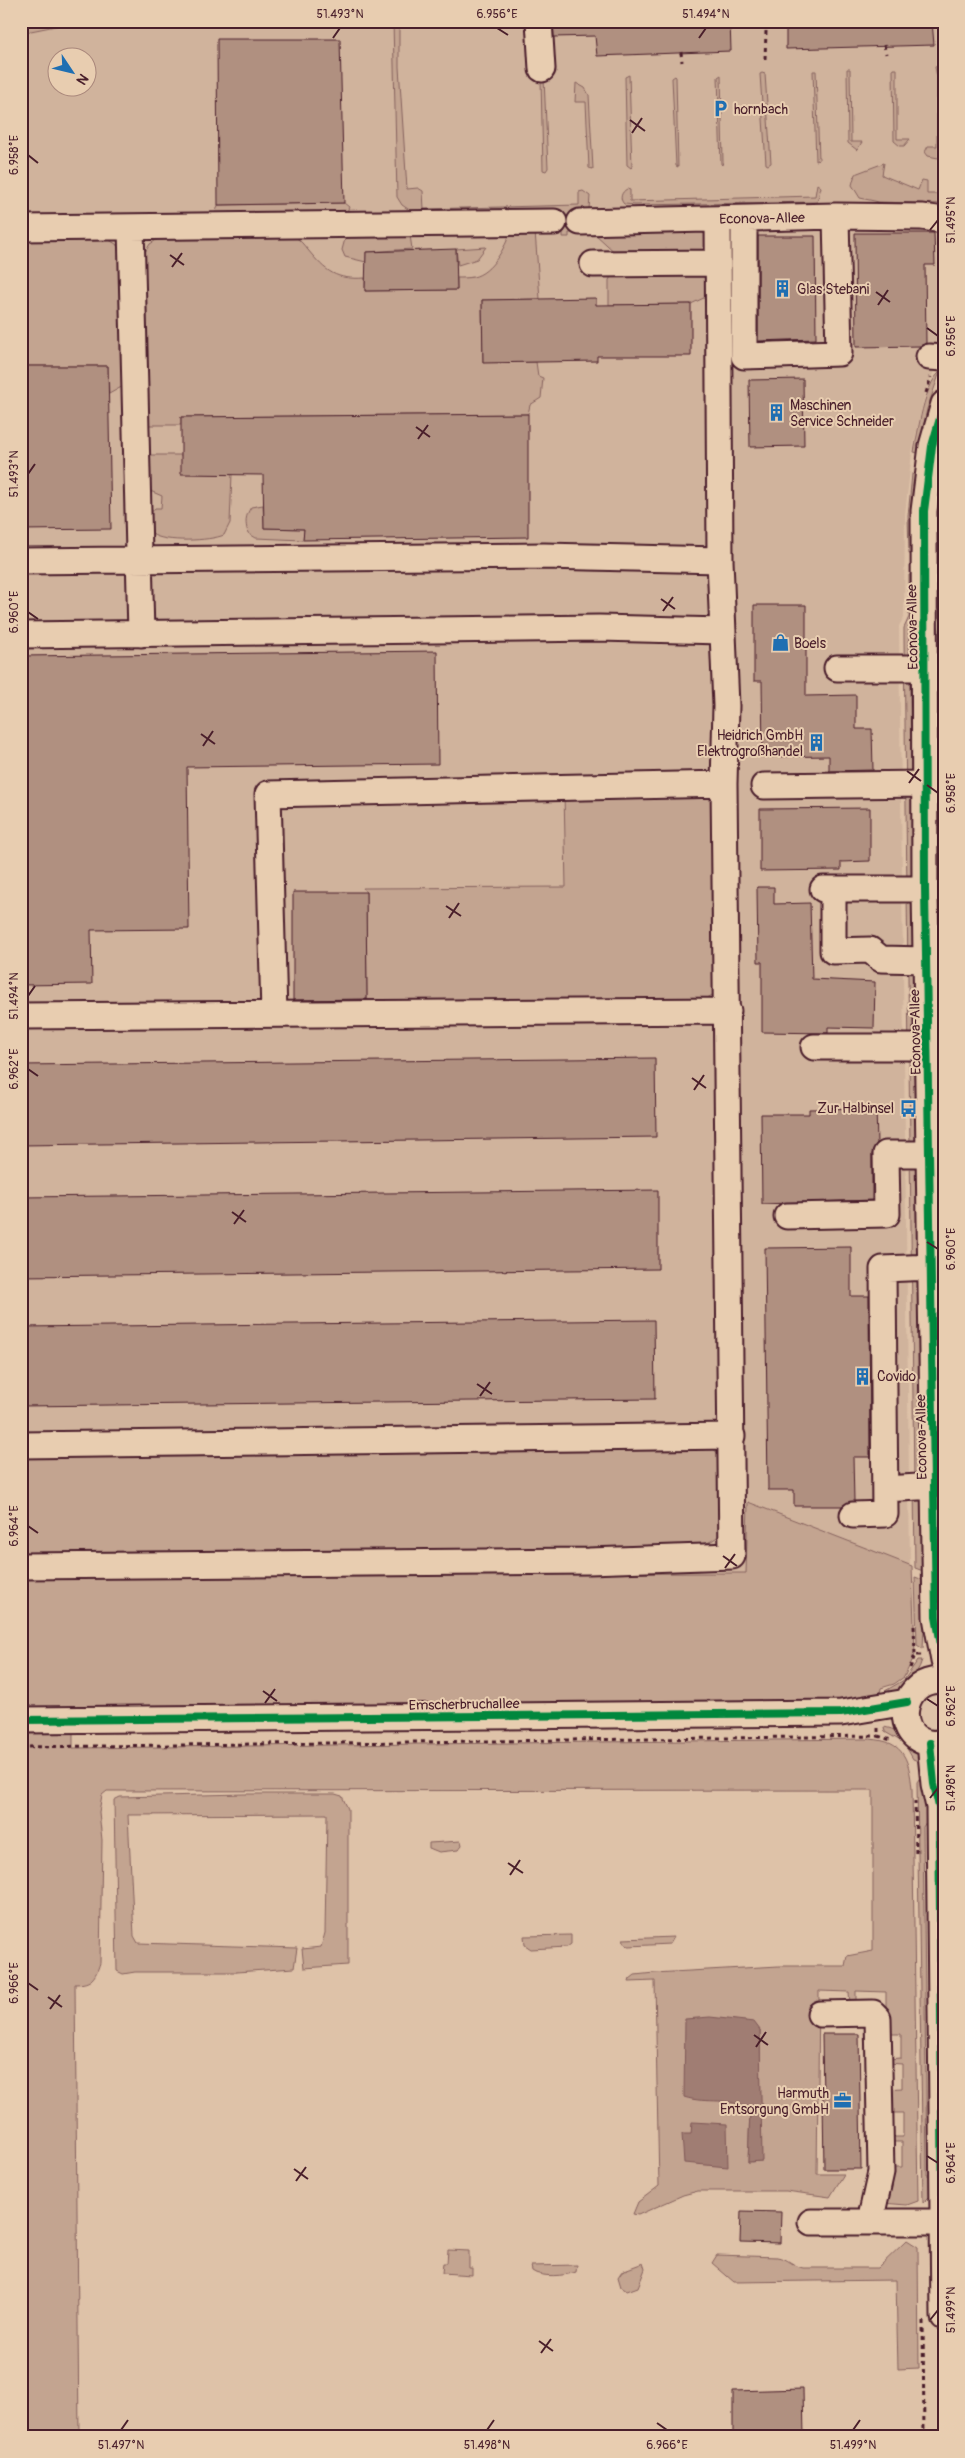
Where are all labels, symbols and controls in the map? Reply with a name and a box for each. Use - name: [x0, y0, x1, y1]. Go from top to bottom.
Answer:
- text: 51.493°N: [316, 7, 364, 22]
- text: 6.956°E: [477, 7, 517, 22]
- text: 51.494°N: [682, 7, 730, 22]
- north arrow: [48, 48, 98, 98]
- text: N: [73, 70, 92, 88]
- parking icon: hornbach: [710, 99, 730, 119]
- place label: hornbach: [734, 101, 788, 118]
- text: 6.958°E: [7, 135, 22, 175]
- text: 51.495°N: [944, 197, 959, 243]
- street label: Econova-Allee: [719, 209, 805, 228]
- building icon: Glas Stebani: [773, 279, 793, 299]
- place label: Glas Stebani: [797, 281, 870, 298]
- text: 6.956°E: [944, 316, 959, 356]
- place label: Maschinen Service Schneider: [790, 397, 894, 430]
- building icon: Maschinen Service Schneider: [766, 403, 786, 423]
- text: 51.493°N: [7, 450, 22, 498]
- street label: Econova-Allee: [903, 584, 922, 670]
- text: 6.960°E: [7, 591, 22, 633]
- shop icon: Boels: [770, 633, 790, 653]
- place label: Boels: [794, 635, 827, 652]
- place label: Heidrich GmbH Elektrogroßhandel: [697, 727, 803, 760]
- building icon: Heidrich GmbH Elektrogroßhandel: [807, 733, 827, 753]
- text: 6.958°E: [944, 773, 959, 813]
- text: 51.494°N: [7, 972, 22, 1020]
- street label: Econova-Allee: [906, 989, 925, 1075]
- text: 6.962°E: [7, 1049, 22, 1089]
- bus stop icon: Zur Halbinsel: [898, 1098, 918, 1118]
- place label: Zur Halbinsel: [817, 1100, 894, 1117]
- text: 6.960°E: [944, 1228, 959, 1270]
- building icon: Covido: [853, 1366, 873, 1386]
- place label: Covido: [877, 1368, 917, 1385]
- street label: Econova-Allee: [912, 1394, 931, 1480]
- text: 6.964°E: [7, 1505, 22, 1547]
- text: 6.962°E: [944, 1686, 959, 1726]
- street label: Emscherbruchallee: [408, 1695, 520, 1714]
- text: 51.498°N: [944, 1765, 959, 1811]
- text: 6.966°E: [7, 1962, 22, 2004]
- place label: Harmuth Entsorgung GmbH: [720, 2085, 829, 2118]
- office icon: Harmuth Entsorgung GmbH: [833, 2091, 853, 2111]
- text: 6.964°E: [944, 2142, 959, 2184]
- text: 51.499°N: [944, 2287, 959, 2333]
- text: 51.497°N: [98, 2438, 144, 2453]
- text: 51.498°N: [464, 2438, 510, 2453]
- text: 6.966°E: [646, 2438, 688, 2453]
- text: 51.499°N: [830, 2438, 876, 2453]

